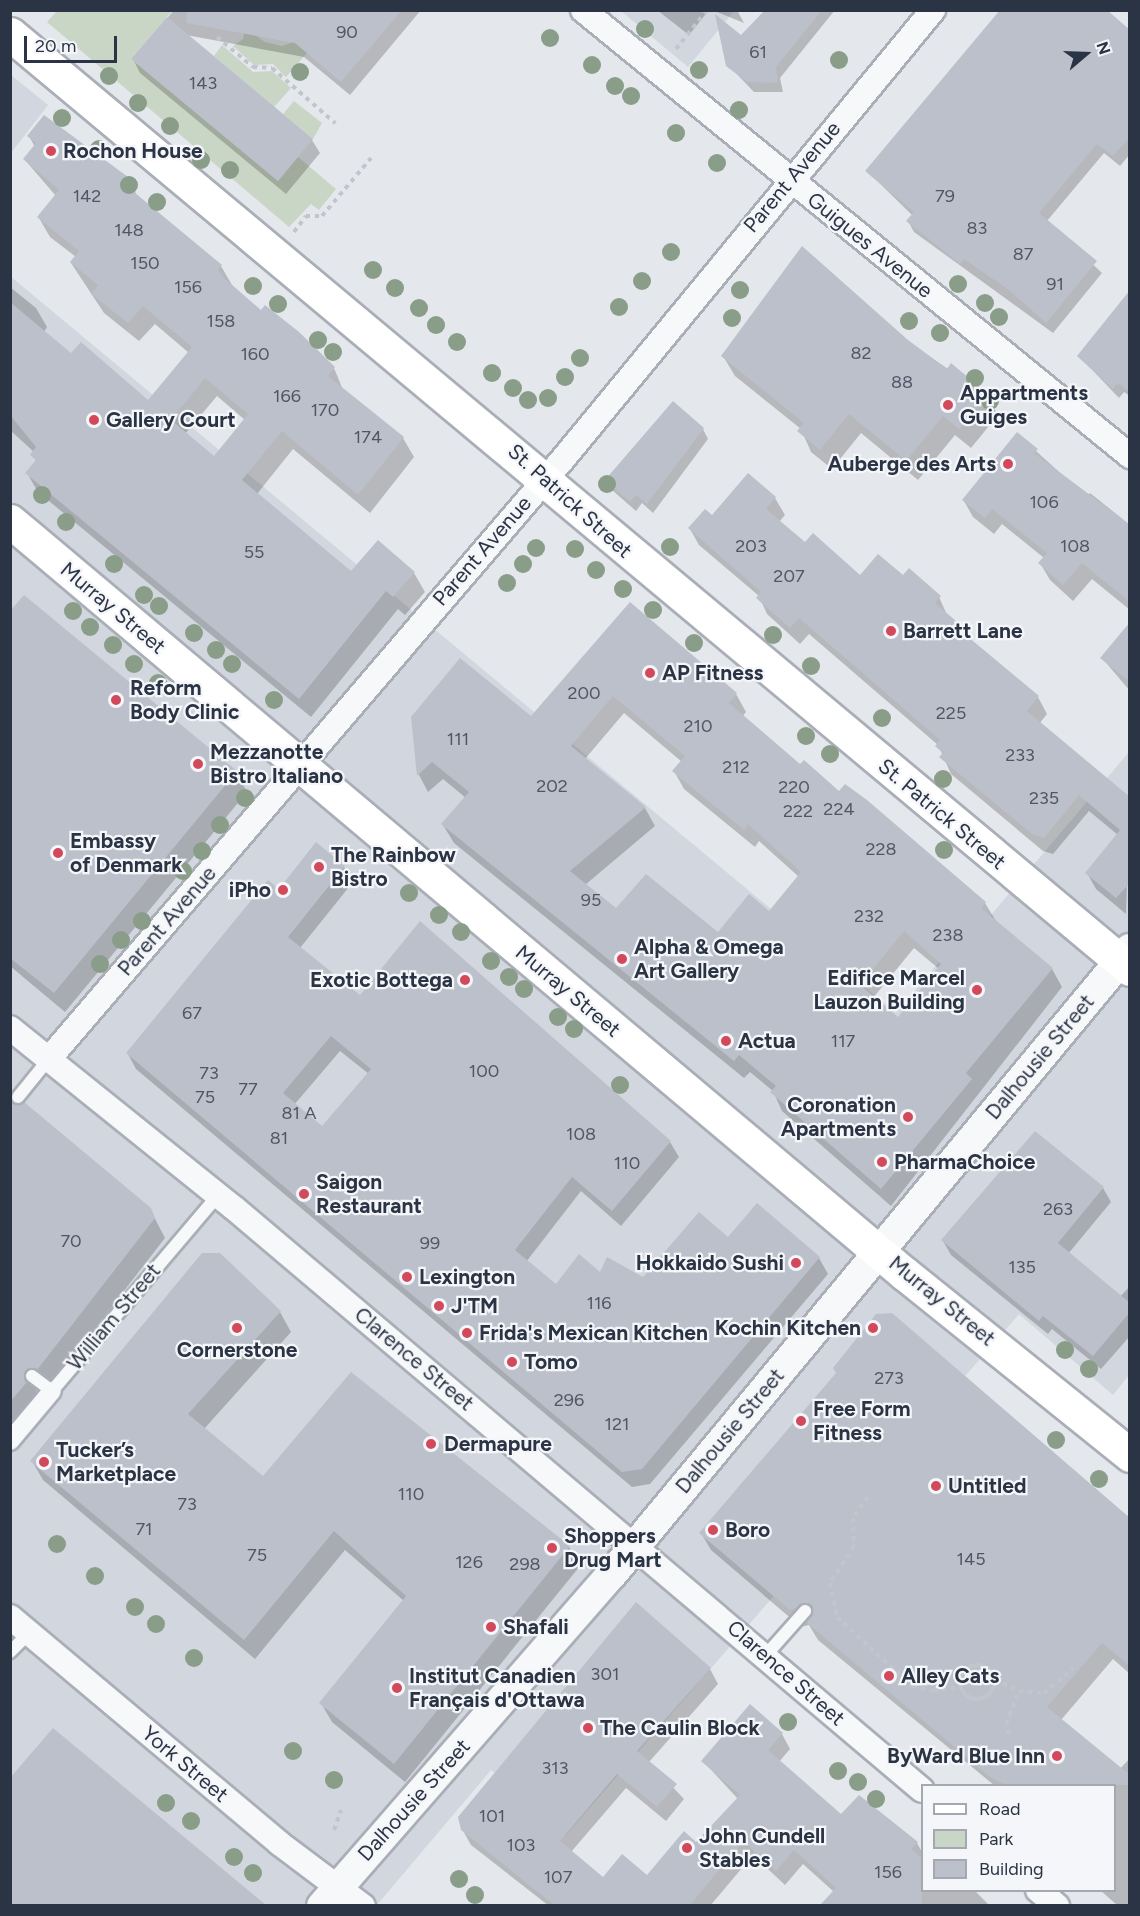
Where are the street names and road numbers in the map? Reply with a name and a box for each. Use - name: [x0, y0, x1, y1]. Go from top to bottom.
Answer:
- street label: Parent Avenue: [738, 116, 846, 238]
- street label: Guigues Avenue: [802, 187, 938, 303]
- street label: St. Patrick Street: [503, 439, 637, 563]
- street label: Parent Avenue: [428, 491, 536, 611]
- street label: Murray Street: [55, 557, 171, 659]
- street label: St. Patrick Street: [873, 753, 1011, 875]
- street label: Parent Avenue: [113, 861, 221, 981]
- street label: Murray Street: [510, 940, 626, 1042]
- street label: Dalhousie Street: [980, 989, 1100, 1125]
- street label: Murray Street: [884, 1251, 1000, 1351]
- street label: William Street: [62, 1258, 166, 1376]
- street label: Clarence Street: [349, 1302, 479, 1416]
- street label: Dalhousie Street: [670, 1363, 790, 1499]
- street label: Clarence Street: [722, 1615, 850, 1731]
- street label: York Street: [137, 1721, 233, 1807]
- street label: Dalhousie Street: [353, 1734, 475, 1866]

